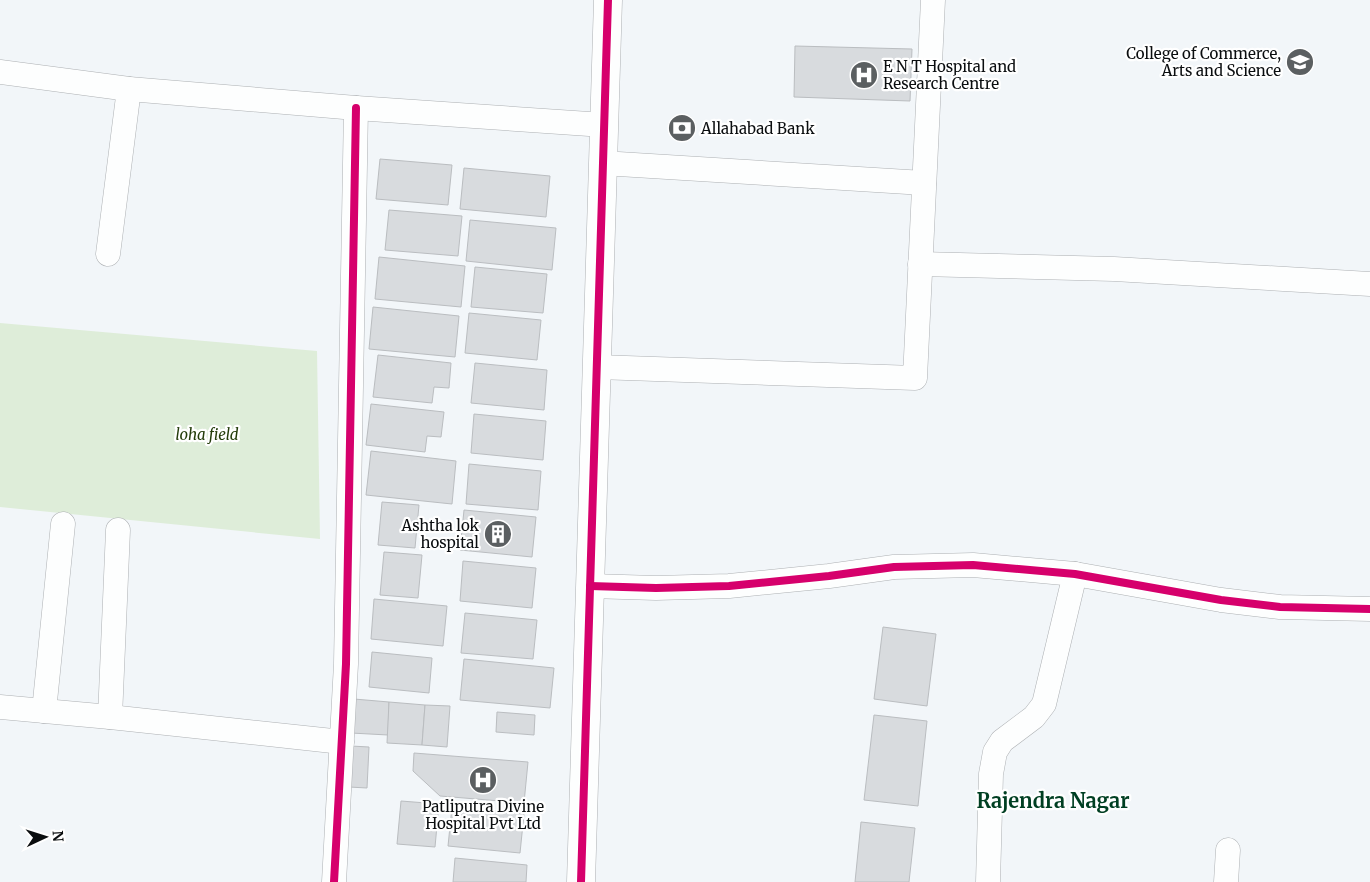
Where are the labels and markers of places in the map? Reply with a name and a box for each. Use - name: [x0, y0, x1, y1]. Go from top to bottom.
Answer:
- place label: College of Commerce, Arts and Science: [1126, 44, 1281, 80]
- school or university icon: College of Commerce, Arts and Science: [1285, 47, 1315, 77]
- place label: E N T Hospital and Research Centre: [883, 57, 1016, 93]
- hospital icon: E N T Hospital and Research Centre: [849, 60, 879, 90]
- bank icon: Allahabad Bank: [667, 113, 697, 143]
- place label: Allahabad Bank: [700, 119, 815, 138]
- place label: Ashtha lok hospital: [401, 516, 479, 552]
- building icon: Ashtha lok hospital: [483, 519, 513, 549]
- hospital icon: Patliputra Divine Hospital Pvt Ltd: [468, 765, 498, 795]
- place label: Patliputra Divine Hospital Pvt Ltd: [422, 797, 544, 833]

